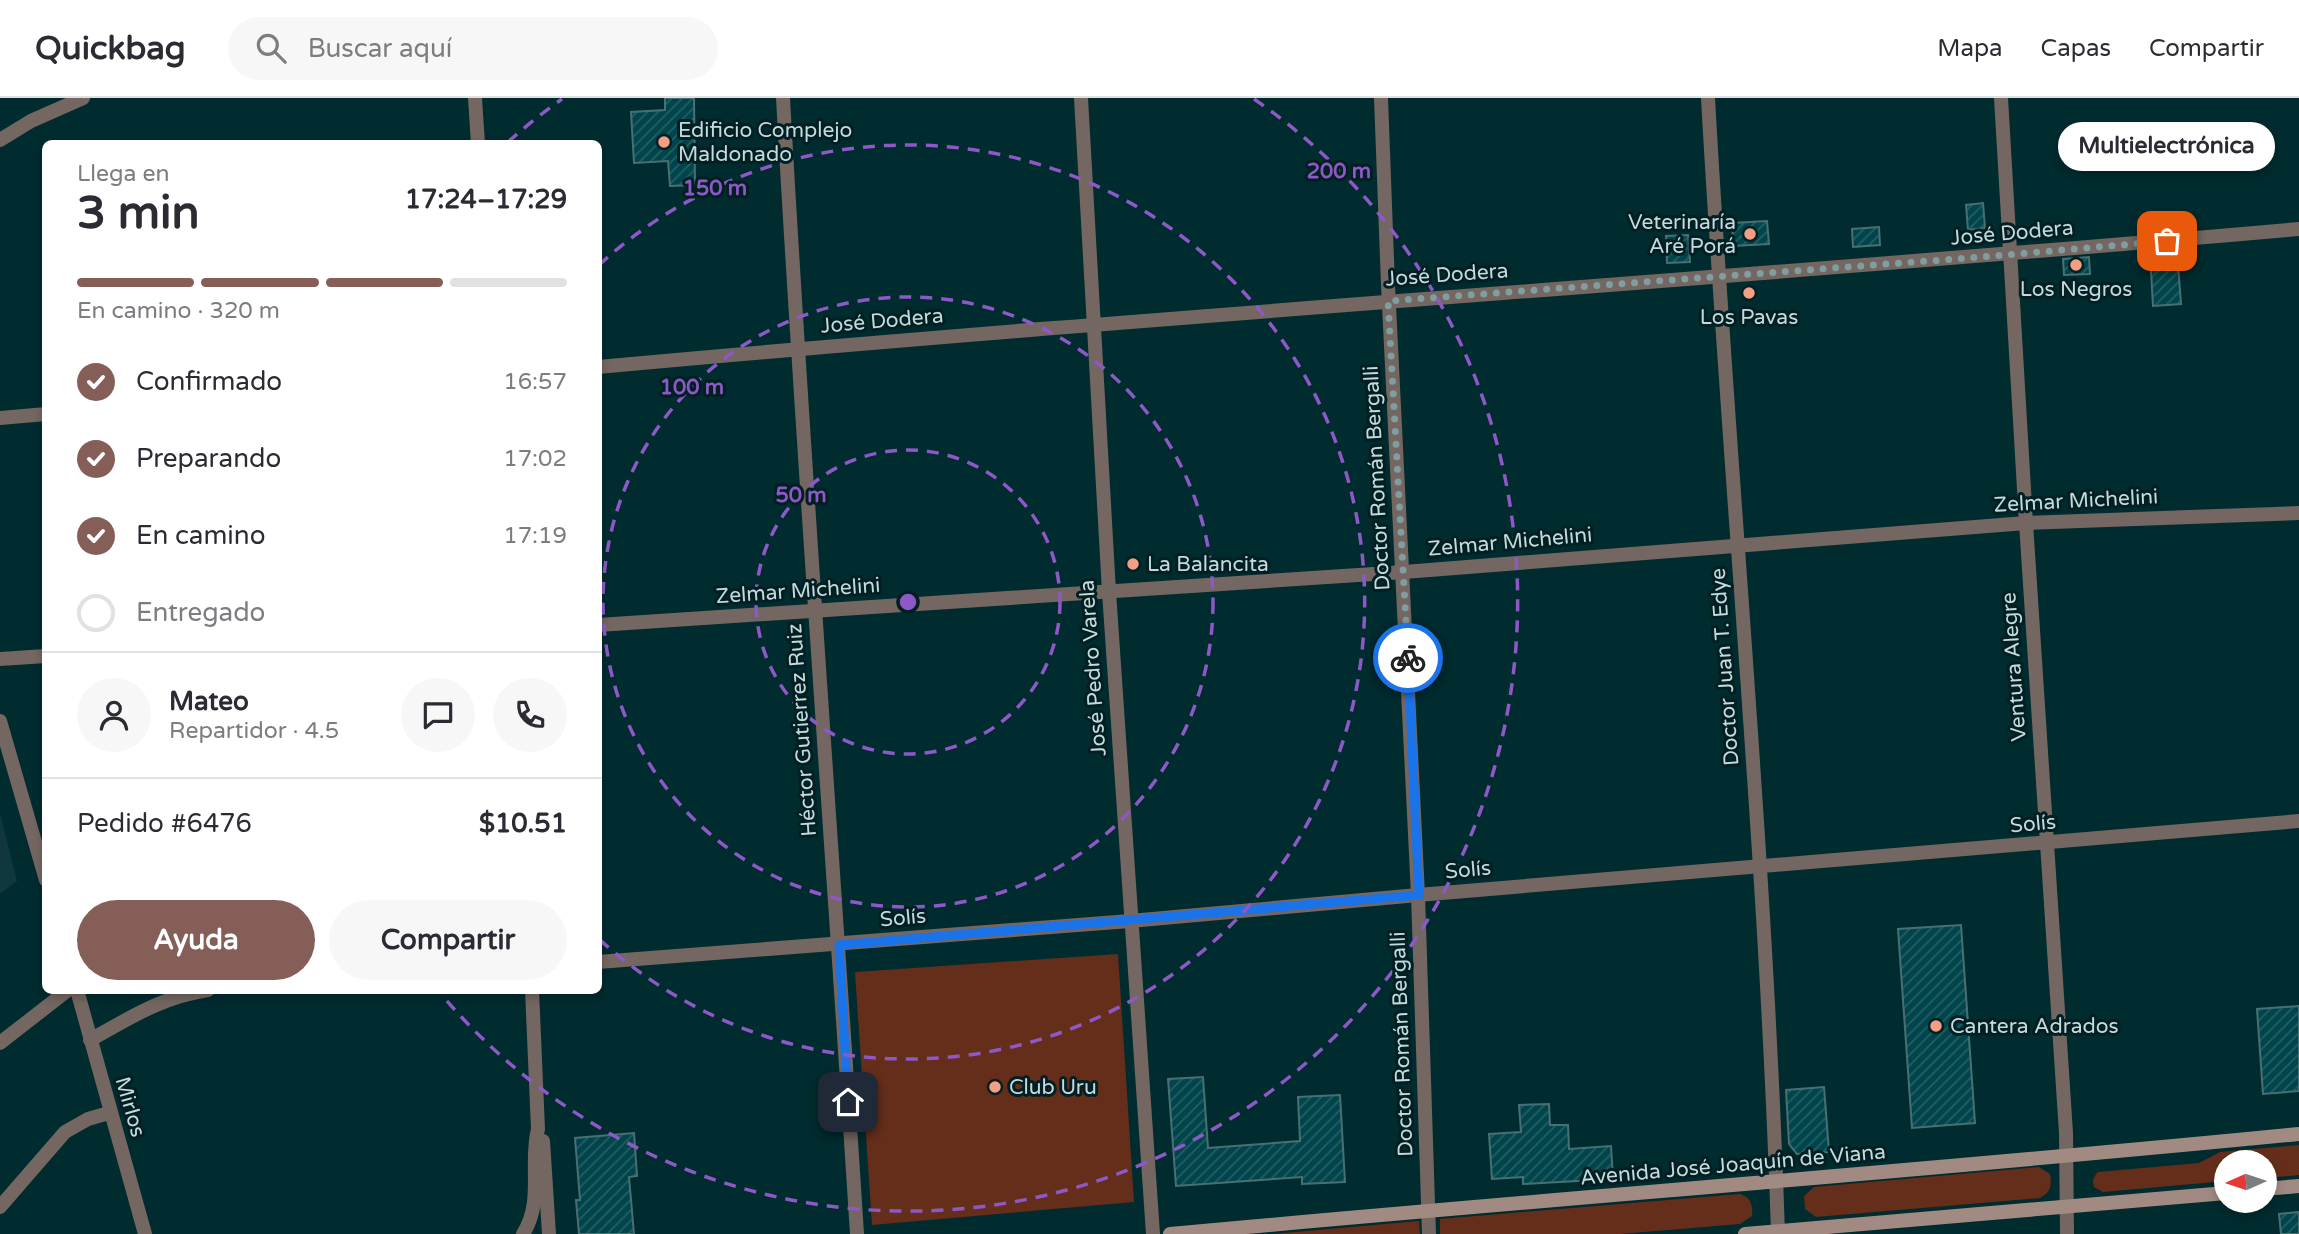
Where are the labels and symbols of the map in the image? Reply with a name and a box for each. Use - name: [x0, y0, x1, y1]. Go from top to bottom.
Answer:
- place label: Edificio Complejo Maldonado: [678, 118, 852, 167]
- callout: Multielectrónica: [2058, 122, 2276, 171]
- marker: Edificio Complejo Maldonado: [656, 134, 672, 150]
- text: 200 m: [1307, 159, 1371, 184]
- text: 150 m: [683, 176, 747, 201]
- place label: Veterinaría Aré Porá: [1628, 210, 1736, 259]
- pin: [2137, 211, 2197, 271]
- street label: José Dodera: [1950, 215, 2074, 251]
- marker: Veterinaría Aré Porá: [1742, 226, 1758, 242]
- marker: Los Negros: [2068, 257, 2084, 273]
- street label: José Dodera: [1385, 258, 1509, 292]
- place label: Los Negros: [2020, 277, 2132, 302]
- marker: Los Pavas: [1741, 285, 1757, 301]
- street label: José Dodera: [820, 303, 944, 339]
- place label: Los Pavas: [1700, 305, 1798, 330]
- street label: Doctor Román Bergalli: [1359, 365, 1395, 591]
- text: 100 m: [660, 375, 724, 400]
- text: 50 m: [775, 483, 827, 508]
- street label: Zelmar Michelini: [1993, 484, 2159, 518]
- street label: Zelmar Michelini: [1427, 522, 1593, 562]
- place label: La Balancita: [1147, 552, 1269, 577]
- marker: La Balancita: [1125, 556, 1141, 572]
- street label: Doctor Juan T. Edye: [1706, 567, 1744, 767]
- street label: Zelmar Michelini: [715, 573, 881, 609]
- street label: José Pedro Varela: [1074, 579, 1112, 757]
- centre of rings: [896, 590, 920, 614]
- street label: Ventura Alegre: [1996, 591, 2032, 742]
- street label: Héctor Gutierrez Ruiz: [782, 623, 822, 837]
- courier: [1373, 623, 1443, 693]
- street label: Solís: [2009, 810, 2057, 838]
- street label: Solís: [1444, 856, 1492, 884]
- street label: Solís: [879, 904, 927, 932]
- street label: Doctor Román Bergalli: [1386, 931, 1418, 1157]
- place label: Cantera Adrados: [1950, 1014, 2119, 1039]
- marker: Cantera Adrados: [1928, 1018, 1944, 1034]
- pin: [818, 1072, 878, 1132]
- street label: Mirlos: [110, 1074, 150, 1140]
- place label: Club Uru: [1009, 1075, 1097, 1100]
- marker: Club Uru: [987, 1079, 1003, 1095]
- street label: Avenida José Joaquín de Viana: [1579, 1139, 1887, 1191]
- north arrow: [2214, 1150, 2277, 1213]

